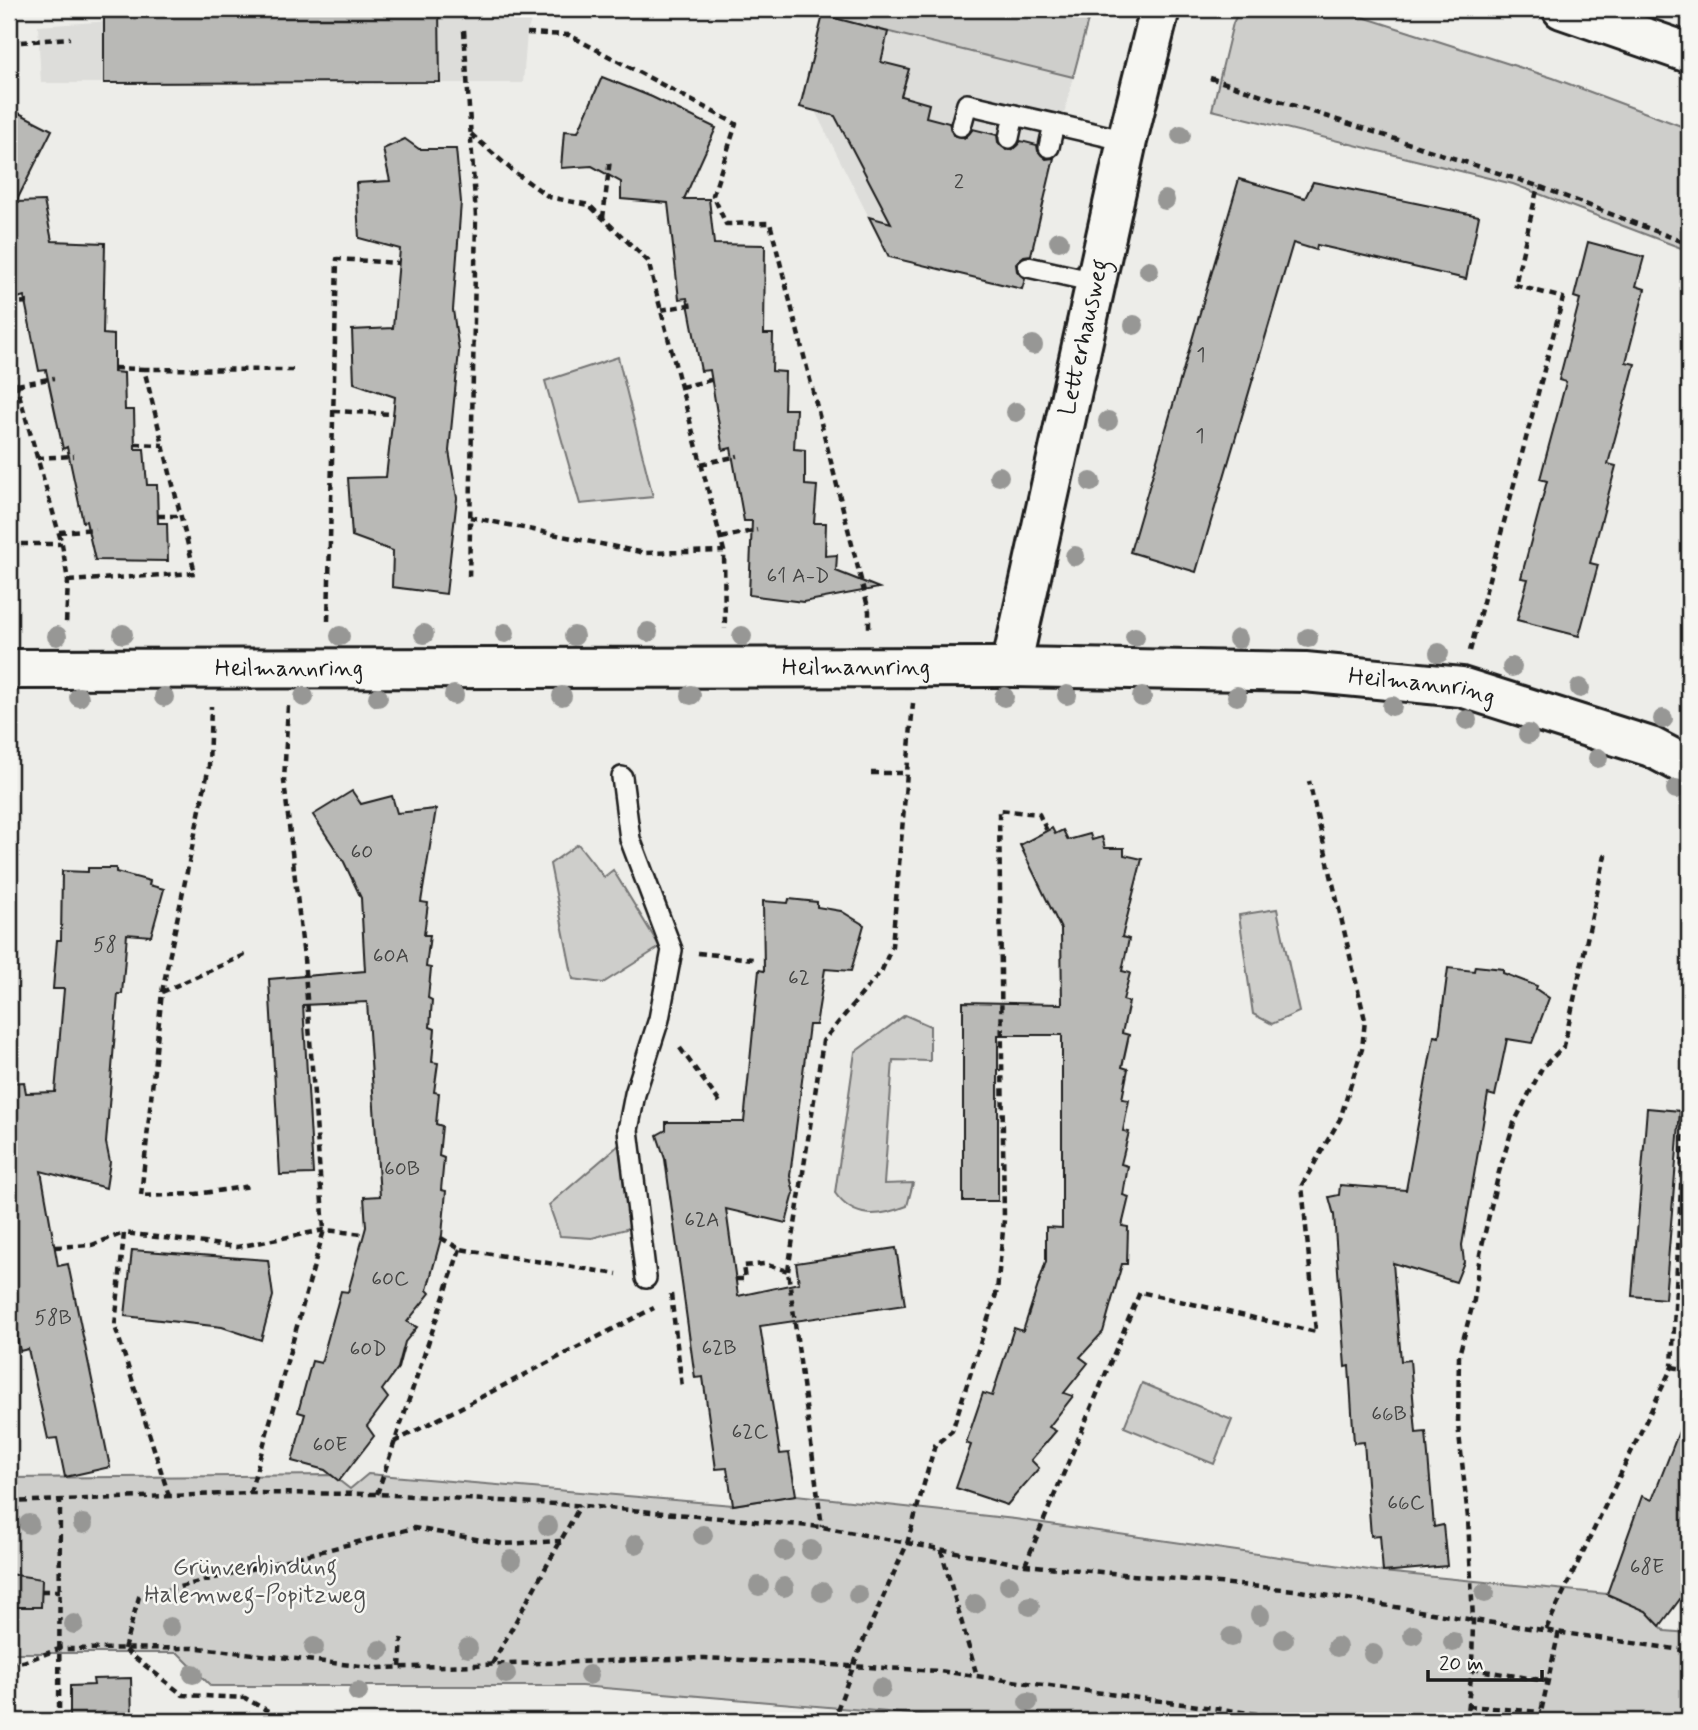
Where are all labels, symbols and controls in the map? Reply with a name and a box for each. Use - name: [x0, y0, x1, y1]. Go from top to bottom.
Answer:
- house number: 2: [954, 168, 964, 196]
- street label: Letterhausweg: [1052, 256, 1119, 418]
- house number: 1: [1196, 341, 1206, 369]
- house number: 1: [1195, 422, 1205, 450]
- house number: 61 A-D: [766, 562, 830, 590]
- street label: Heilmannring: [782, 652, 930, 683]
- street label: Heilmannring: [215, 653, 363, 684]
- street label: Heilmannring: [1347, 661, 1499, 712]
- house number: 60: [351, 838, 373, 866]
- house number: 58: [93, 931, 117, 959]
- house number: 60A: [373, 942, 409, 970]
- house number: 62: [788, 964, 810, 992]
- house number: 60B: [384, 1155, 420, 1183]
- house number: 62A: [684, 1206, 720, 1234]
- house number: 60C: [371, 1265, 409, 1293]
- house number: 58B: [34, 1304, 72, 1332]
- house number: 62B: [701, 1334, 737, 1362]
- house number: 60D: [349, 1335, 387, 1363]
- house number: 66B: [1371, 1400, 1407, 1428]
- house number: 62C: [732, 1418, 768, 1446]
- house number: 60E: [312, 1431, 348, 1459]
- house number: 66C: [1387, 1489, 1425, 1517]
- park label: Grünverbindung Halemweg-Popitzweg: [144, 1552, 366, 1614]
- house number: 68E: [1630, 1553, 1664, 1581]
- scale bar: [1428, 1639, 1542, 1683]
- text: 20 m: [1439, 1650, 1484, 1678]

